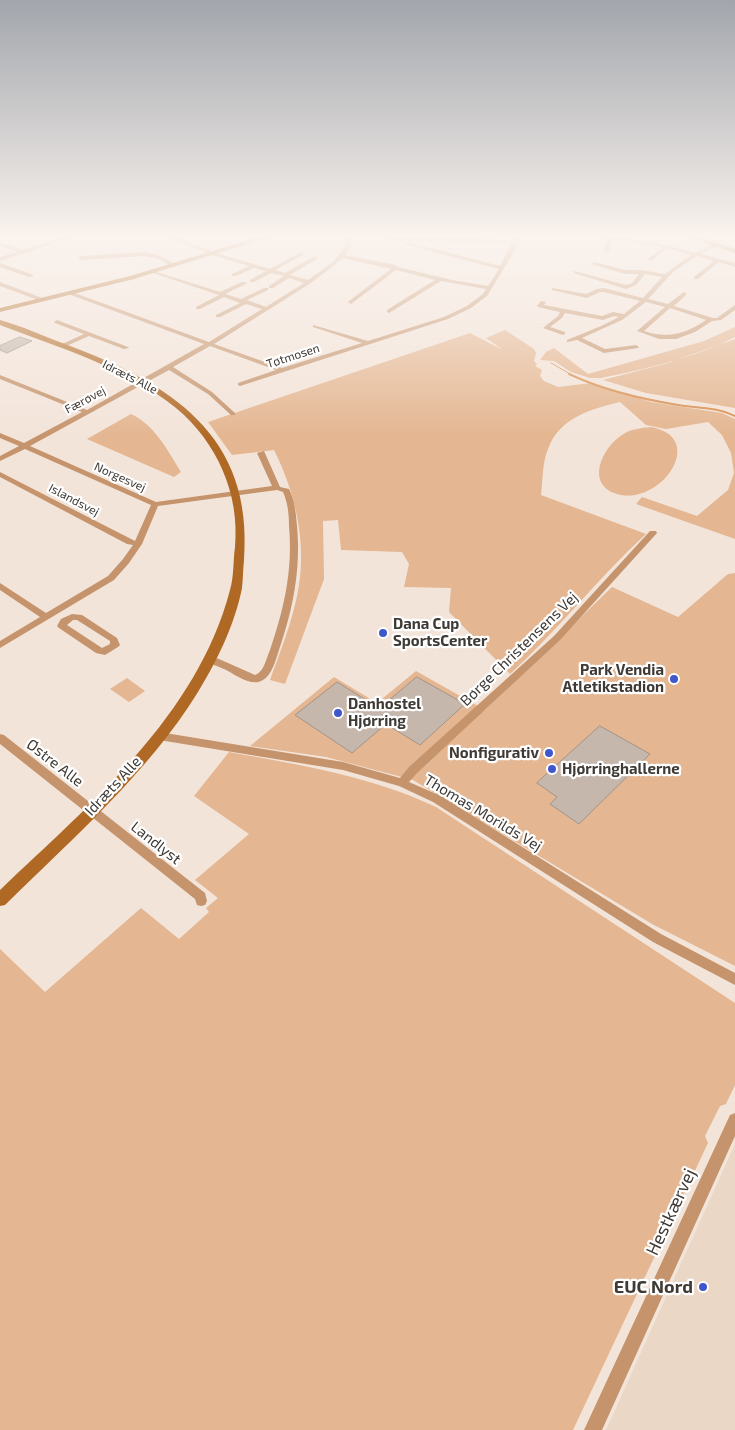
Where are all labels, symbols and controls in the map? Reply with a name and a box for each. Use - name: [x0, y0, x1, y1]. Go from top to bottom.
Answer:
- street label: Tøtmosen: [265, 341, 321, 371]
- street label: Idræts Alle: [100, 357, 160, 397]
- street label: Færøvej: [62, 383, 108, 417]
- street label: Norgesvej: [92, 459, 148, 495]
- street label: Islandsvej: [46, 481, 102, 519]
- street label: Børge Christensens Vej: [457, 588, 581, 710]
- place label: Dana Cup SportsCenter: [393, 615, 487, 650]
- marker: Dana Cup SportsCenter: [377, 627, 389, 639]
- place label: Park Vendia Atletikstadion: [563, 661, 664, 696]
- marker: Park Vendia Atletikstadion: [668, 673, 680, 685]
- place label: Danhostel Hjørring: [348, 695, 421, 730]
- marker: Danhostel Hjørring: [332, 707, 344, 719]
- street label: Østre Alle: [23, 735, 87, 791]
- place label: Nonfigurativ: [449, 744, 539, 762]
- marker: Nonfigurativ: [543, 747, 555, 759]
- street label: Idræts Alle: [81, 753, 145, 819]
- place label: Hjørringhallerne: [562, 760, 680, 778]
- marker: Hjørringhallerne: [546, 763, 558, 775]
- street label: Thomas Morilds Vej: [421, 771, 545, 855]
- street label: Landlyst: [127, 818, 185, 868]
- street label: Hestkærvej: [641, 1165, 701, 1259]
- place label: EUC Nord: [614, 1276, 693, 1298]
- marker: EUC Nord: [697, 1281, 709, 1293]

